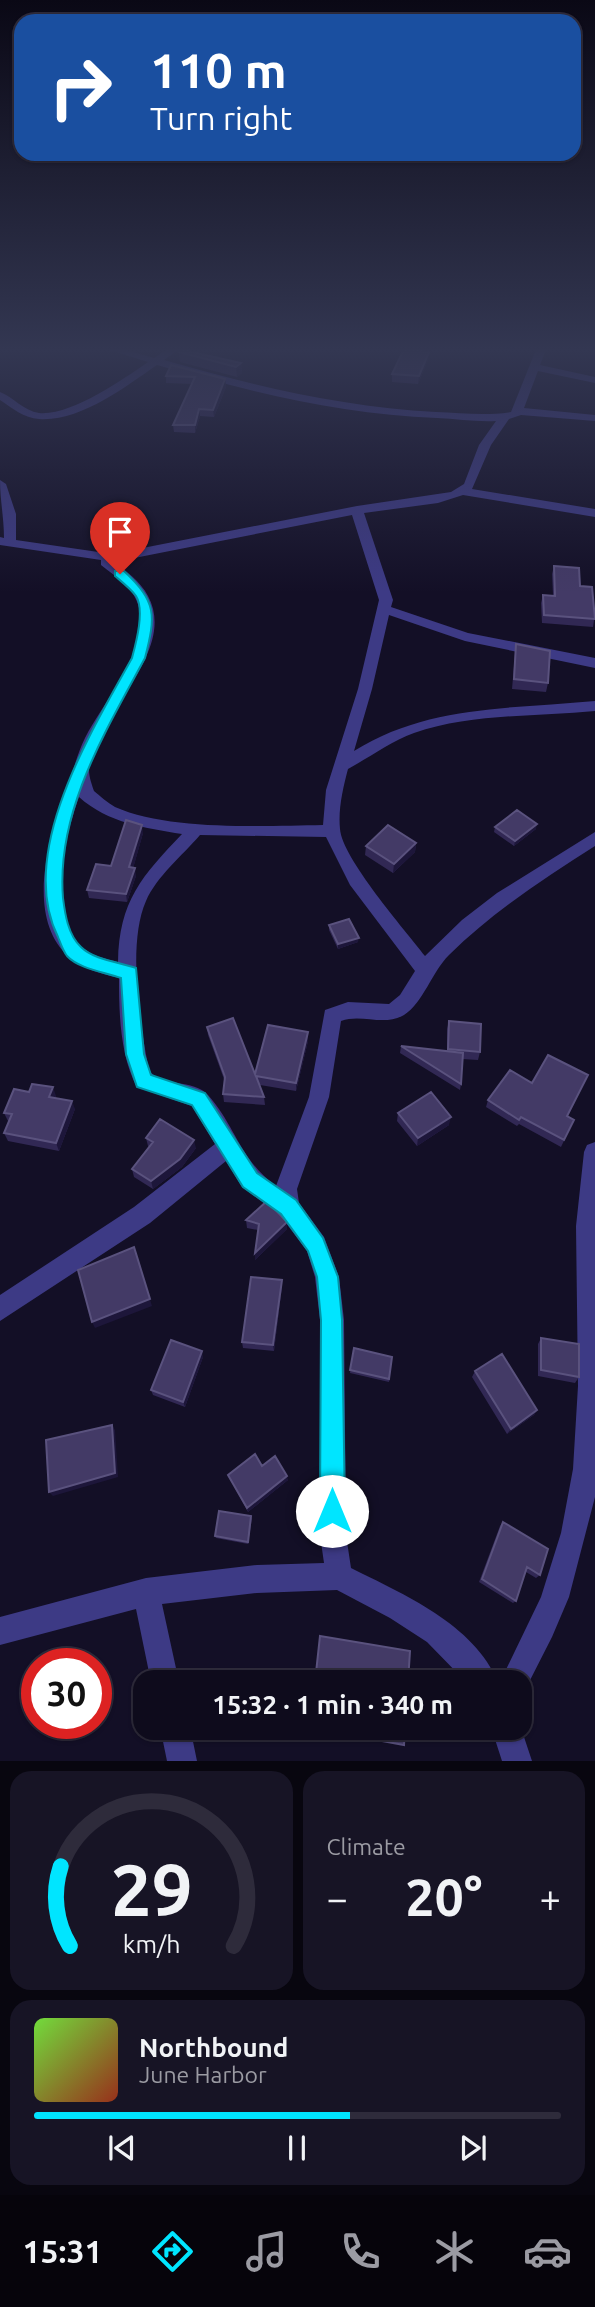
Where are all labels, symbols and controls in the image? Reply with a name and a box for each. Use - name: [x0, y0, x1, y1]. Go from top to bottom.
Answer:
- icon: right: [35, 42, 126, 133]
- text: 110 m: [150, 42, 287, 97]
- text: Turn right: [150, 100, 292, 136]
- pin: [90, 502, 150, 574]
- icon: arrive: [101, 513, 139, 551]
- position arrow: [295, 1474, 369, 1548]
- speed limit sign: 30: [21, 1648, 112, 1739]
- text: 15:32 · 1 min · 340 m: [212, 1690, 453, 1719]
- text: Climate: [327, 1834, 406, 1859]
- text: 29: [110, 1849, 192, 1931]
- text: 20°: [405, 1868, 482, 1926]
- text: −: [327, 1877, 348, 1919]
- text: +: [540, 1877, 561, 1919]
- text: km/h: [122, 1930, 180, 1958]
- text: Northbound: [139, 2033, 288, 2062]
- text: June Harbor: [139, 2062, 267, 2087]
- icon: previous: [103, 2129, 141, 2167]
- icon: pause: [278, 2129, 316, 2167]
- icon: next: [454, 2129, 492, 2167]
- icon: directions: [148, 2227, 197, 2276]
- icon: music: [242, 2227, 291, 2276]
- icon: phone: [336, 2227, 385, 2276]
- icon: climate: [430, 2227, 479, 2276]
- icon: car: [523, 2227, 572, 2276]
- text: 15:31: [22, 2233, 103, 2269]

